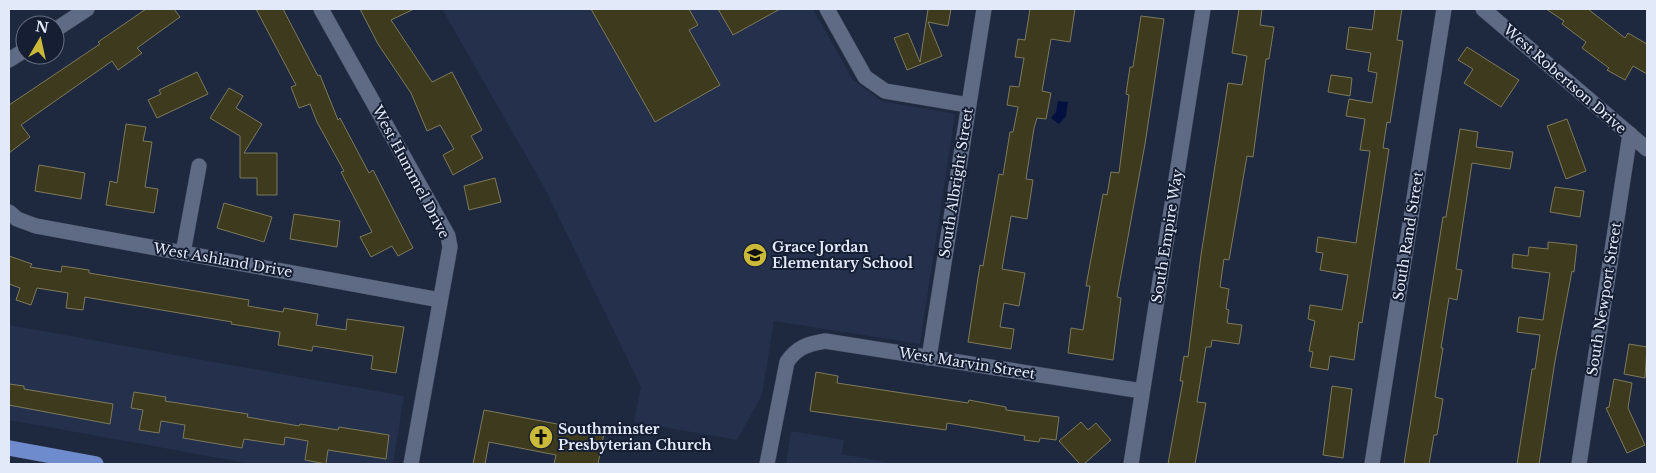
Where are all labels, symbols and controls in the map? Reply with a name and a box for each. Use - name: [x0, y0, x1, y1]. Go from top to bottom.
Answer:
- north arrow: [15, 15, 65, 65]
- text: N: [34, 17, 50, 37]
- street label: West Robertson Drive: [1499, 20, 1630, 137]
- street label: West Hummel Drive: [368, 102, 454, 241]
- street label: South Albright Street: [935, 106, 977, 259]
- street label: South Empire Way: [1148, 168, 1187, 304]
- street label: South Rand Street: [1389, 169, 1427, 302]
- street label: South Newport Street: [1583, 220, 1625, 377]
- place label: Grace Jordan Elementary School: [772, 238, 913, 272]
- street label: West Ashland Drive: [151, 239, 294, 281]
- school or university icon: Grace Jordan Elementary School: [742, 242, 768, 268]
- street label: West Marvin Street: [897, 343, 1037, 383]
- place label: Southminster Presbyterian Church: [558, 420, 712, 454]
- church icon: Southminster Presbyterian Church: [528, 424, 554, 450]

